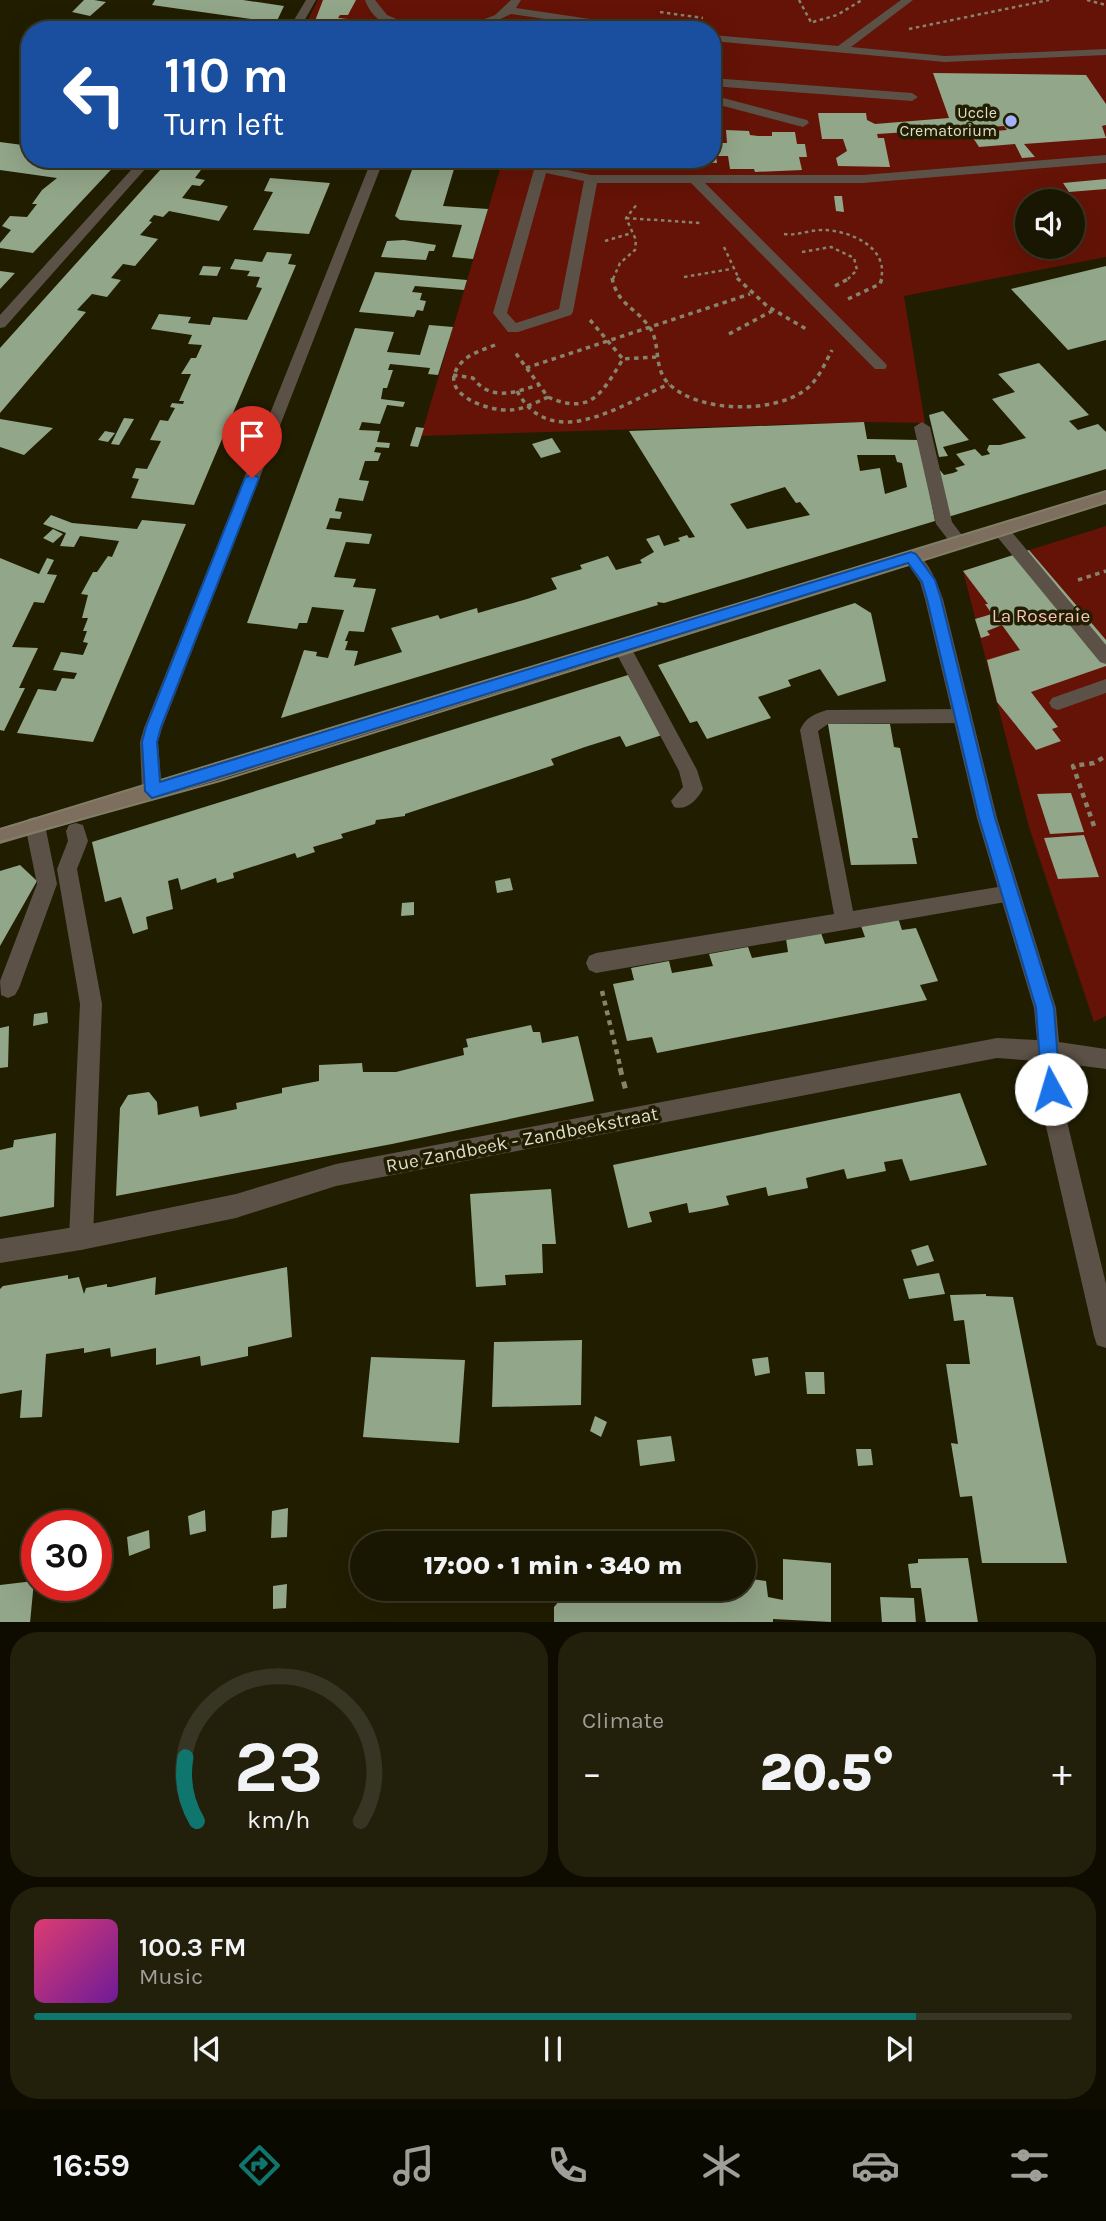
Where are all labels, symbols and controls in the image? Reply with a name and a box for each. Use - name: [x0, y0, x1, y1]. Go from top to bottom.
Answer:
- text: 110 m: [164, 47, 289, 104]
- icon: left: [49, 49, 140, 140]
- place label: Uccle Crematorium: [899, 103, 997, 140]
- text: Turn left: [164, 106, 284, 143]
- marker: Uccle Crematorium: [1003, 113, 1019, 129]
- map controls: [1015, 189, 1085, 259]
- button: sound: [1015, 189, 1085, 259]
- pin: [222, 406, 282, 478]
- icon: arrive: [233, 417, 271, 455]
- park label: La Roseraie: [992, 605, 1090, 627]
- position arrow: [1014, 1052, 1088, 1126]
- street label: Rue Zandbeek - Zandbeekstraat: [384, 1103, 660, 1177]
- speed limit sign: 30: [21, 1510, 112, 1601]
- text: 17:00 · 1 min · 340 m: [423, 1550, 683, 1581]
- text: Climate: [582, 1707, 664, 1734]
- text: 23: [234, 1724, 324, 1809]
- text: 20.5°: [759, 1742, 895, 1803]
- text: −: [582, 1751, 602, 1796]
- text: +: [1052, 1751, 1072, 1796]
- text: km/h: [247, 1804, 311, 1833]
- text: 100.3 FM: [139, 1932, 246, 1963]
- text: Music: [139, 1963, 203, 1990]
- icon: previous: [188, 2030, 226, 2068]
- icon: pause: [534, 2030, 572, 2068]
- icon: next: [880, 2030, 918, 2068]
- icon: directions: [235, 2141, 284, 2190]
- icon: music: [389, 2141, 438, 2190]
- icon: phone: [543, 2141, 592, 2190]
- icon: climate: [697, 2141, 746, 2190]
- icon: car: [851, 2141, 900, 2190]
- icon: filters: [1005, 2141, 1054, 2190]
- text: 16:59: [52, 2147, 130, 2184]

